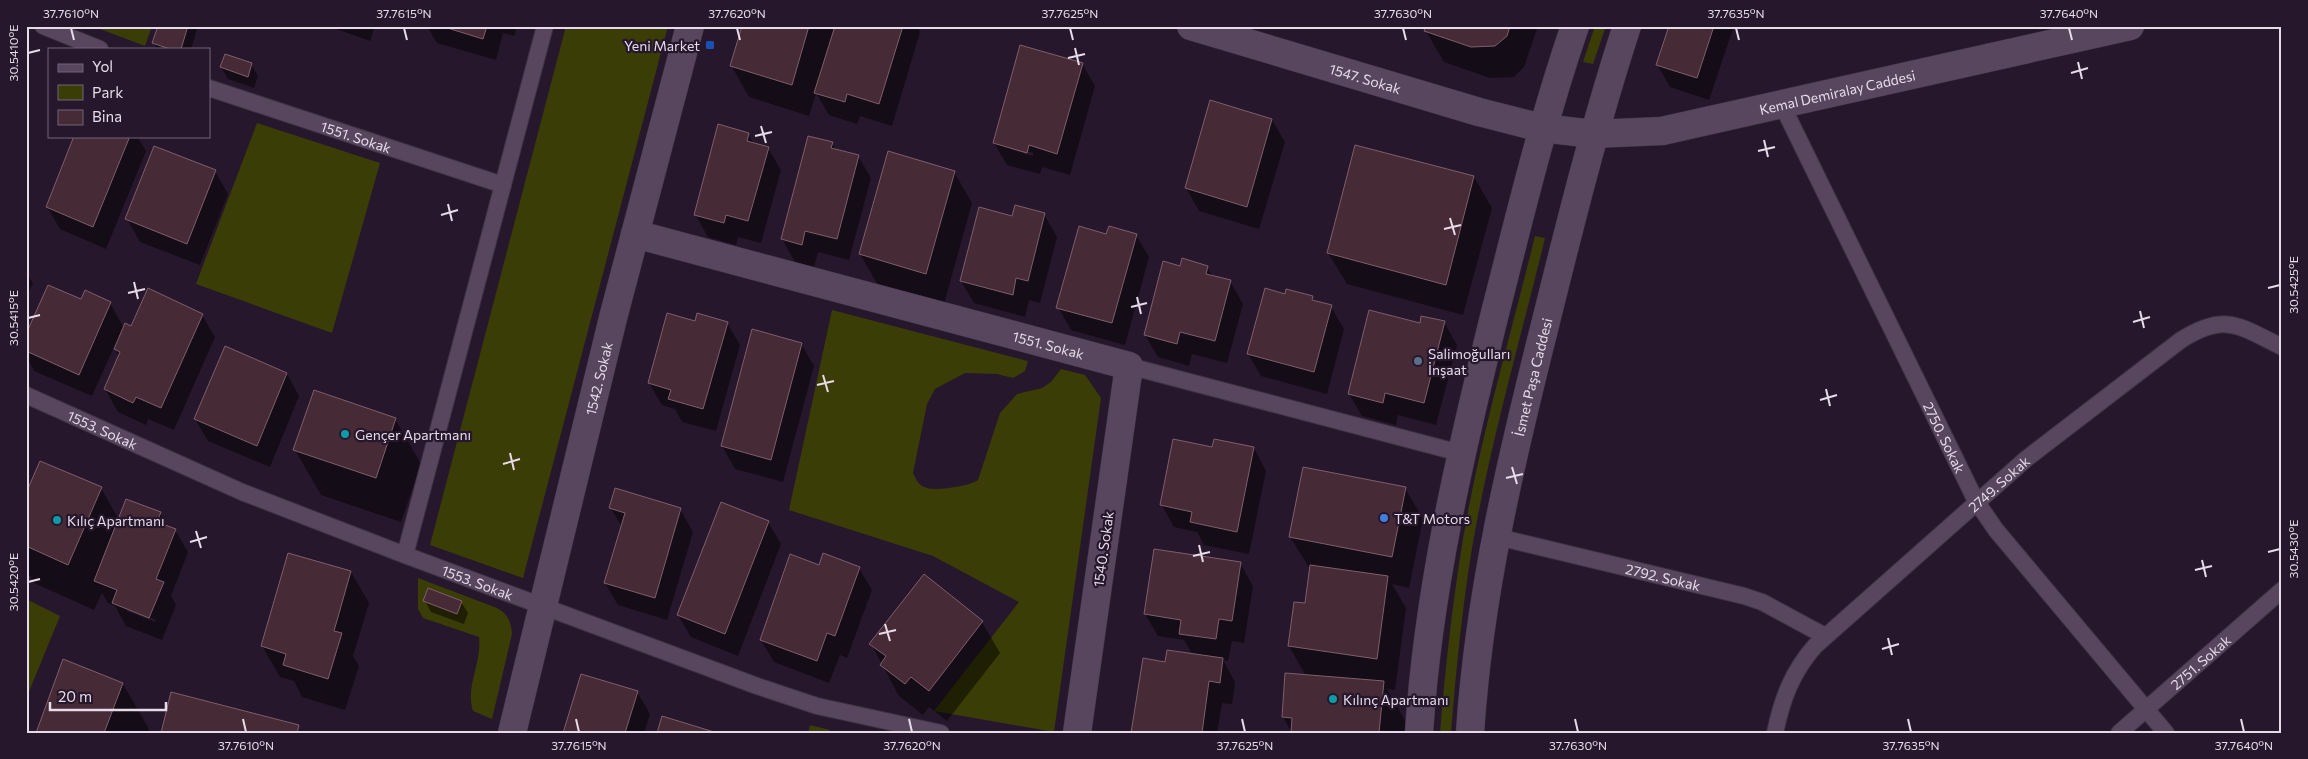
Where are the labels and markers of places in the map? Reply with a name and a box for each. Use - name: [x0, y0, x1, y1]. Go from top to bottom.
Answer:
- place label: Yeni Market: [624, 37, 700, 54]
- marker: Yeni Market: [704, 39, 716, 51]
- place label: Salimoğulları İnşaat: [1428, 345, 1510, 378]
- marker: Salimoğulları İnşaat: [1412, 355, 1424, 367]
- place label: Gençer Apartmanı: [355, 426, 471, 443]
- marker: Gençer Apartmanı: [339, 428, 351, 440]
- place label: T&T Motors: [1394, 510, 1470, 527]
- place label: Kılıç Apartmanı: [67, 512, 165, 529]
- marker: T&T Motors: [1378, 512, 1390, 524]
- marker: Kılıç Apartmanı: [51, 514, 63, 526]
- place label: Kılınç Apartmanı: [1343, 691, 1449, 708]
- marker: Kılınç Apartmanı: [1327, 693, 1339, 705]

